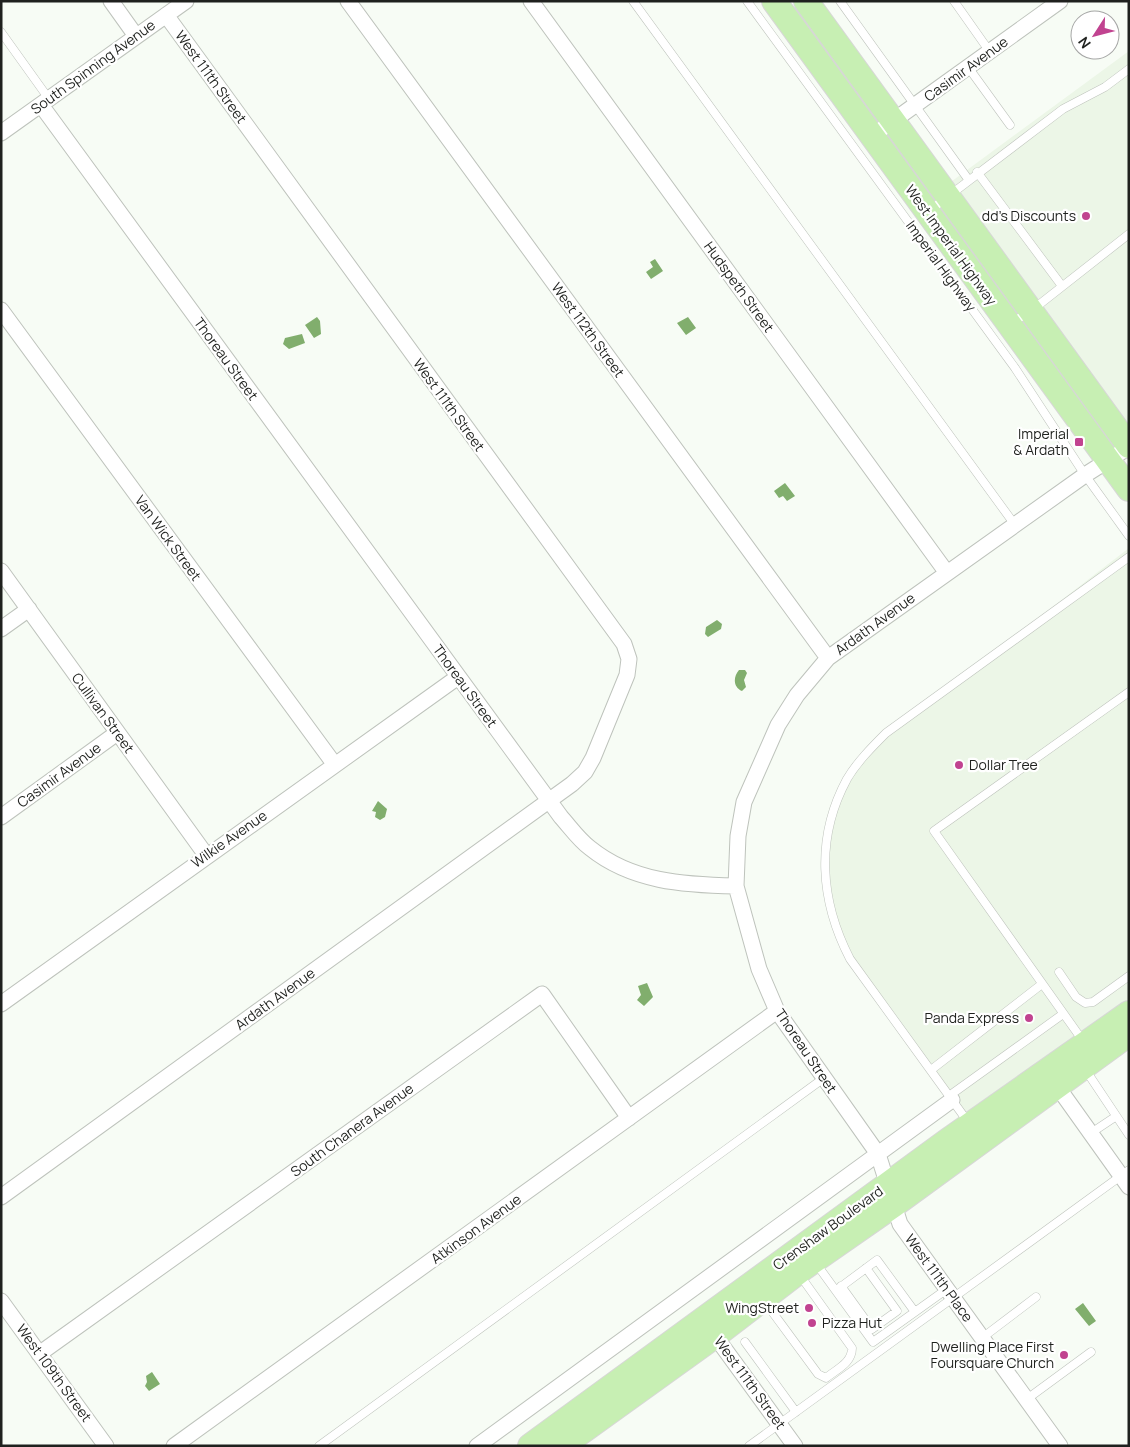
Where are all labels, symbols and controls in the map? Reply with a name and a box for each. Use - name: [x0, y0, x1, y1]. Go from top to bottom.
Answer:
- north arrow: [1070, 10, 1120, 60]
- street label: South Spinning Avenue: [27, 15, 159, 118]
- street label: West 111th Street: [171, 26, 252, 127]
- street label: Casimir Avenue: [920, 32, 1011, 105]
- text: N: [1073, 33, 1095, 53]
- street label: West Imperial Highway: [902, 182, 1000, 308]
- place label: dd's Discounts: [982, 206, 1076, 225]
- marker: dd's Discounts: [1080, 210, 1092, 222]
- street label: Imperial Highway: [902, 217, 980, 315]
- street label: Hudspeth Street: [700, 237, 779, 336]
- street label: West 112th Street: [548, 278, 630, 381]
- street label: Thoreau Street: [190, 314, 263, 404]
- street label: West 111th Street: [409, 354, 490, 455]
- place label: Imperial & Ardath: [1013, 424, 1069, 459]
- marker: Imperial & Ardath: [1073, 436, 1085, 448]
- street label: Van Wick Street: [131, 491, 206, 585]
- street label: Ardath Avenue: [831, 588, 919, 659]
- street label: Thoreau Street: [429, 641, 502, 731]
- street label: Cullivan Street: [68, 669, 139, 757]
- street label: Casimir Avenue: [13, 738, 104, 811]
- place label: Dollar Tree: [969, 755, 1038, 774]
- marker: Dollar Tree: [953, 759, 965, 771]
- street label: Wilkie Avenue: [187, 805, 270, 872]
- street label: Ardath Avenue: [231, 963, 319, 1034]
- street label: Thoreau Street: [771, 1005, 842, 1097]
- place label: Panda Express: [925, 1008, 1019, 1027]
- marker: Panda Express: [1023, 1012, 1035, 1024]
- street label: South Chanera Avenue: [286, 1078, 417, 1181]
- street label: Crenshaw Boulevard: [769, 1181, 887, 1274]
- street label: Atkinson Avenue: [427, 1189, 525, 1268]
- street label: West 111th Place: [901, 1230, 978, 1326]
- place label: WingStreet: [725, 1298, 799, 1317]
- marker: WingStreet: [803, 1302, 815, 1314]
- place label: Pizza Hut: [822, 1313, 883, 1332]
- marker: Pizza Hut: [806, 1317, 818, 1329]
- street label: West 109th Street: [12, 1320, 97, 1426]
- street label: West 111th Street: [710, 1332, 791, 1433]
- place label: Dwelling Place First Foursquare Church: [931, 1337, 1054, 1372]
- marker: Dwelling Place First Foursquare Church: [1058, 1349, 1070, 1361]

